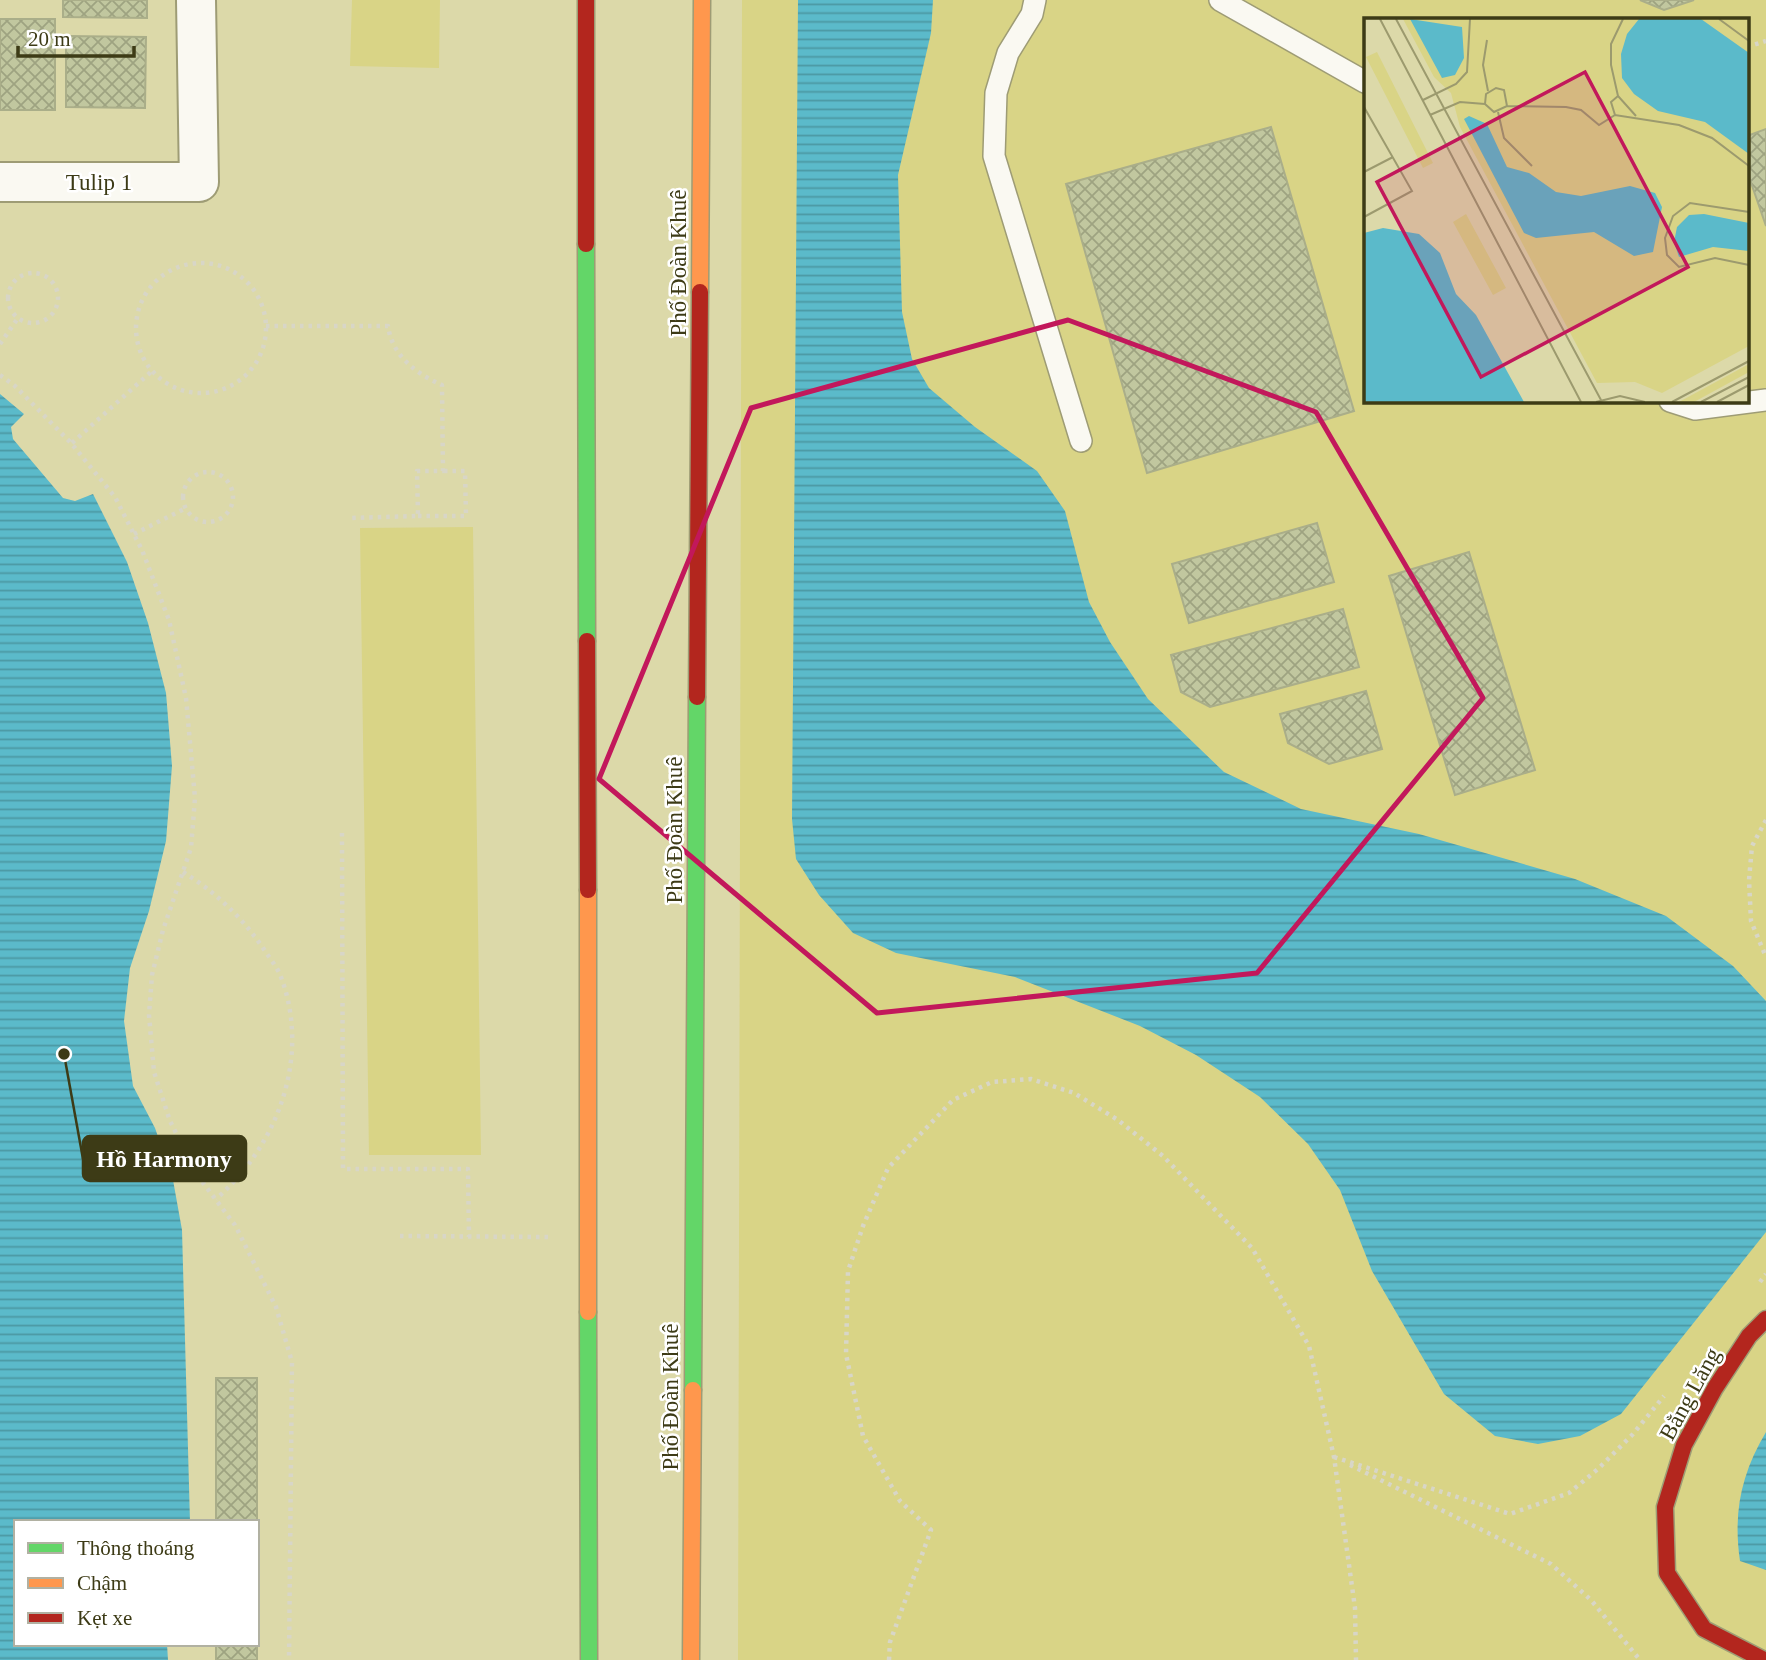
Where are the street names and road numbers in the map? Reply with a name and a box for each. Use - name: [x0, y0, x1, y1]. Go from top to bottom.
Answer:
- street label: Tulip 1: [66, 170, 132, 195]
- street label: Phố Đoàn Khuê: [666, 190, 691, 336]
- street label: Phố Đoàn Khuê: [662, 757, 687, 903]
- street label: Phố Đoàn Khuê: [658, 1324, 683, 1470]
- street label: Bằng Lăng: [1654, 1343, 1726, 1444]

